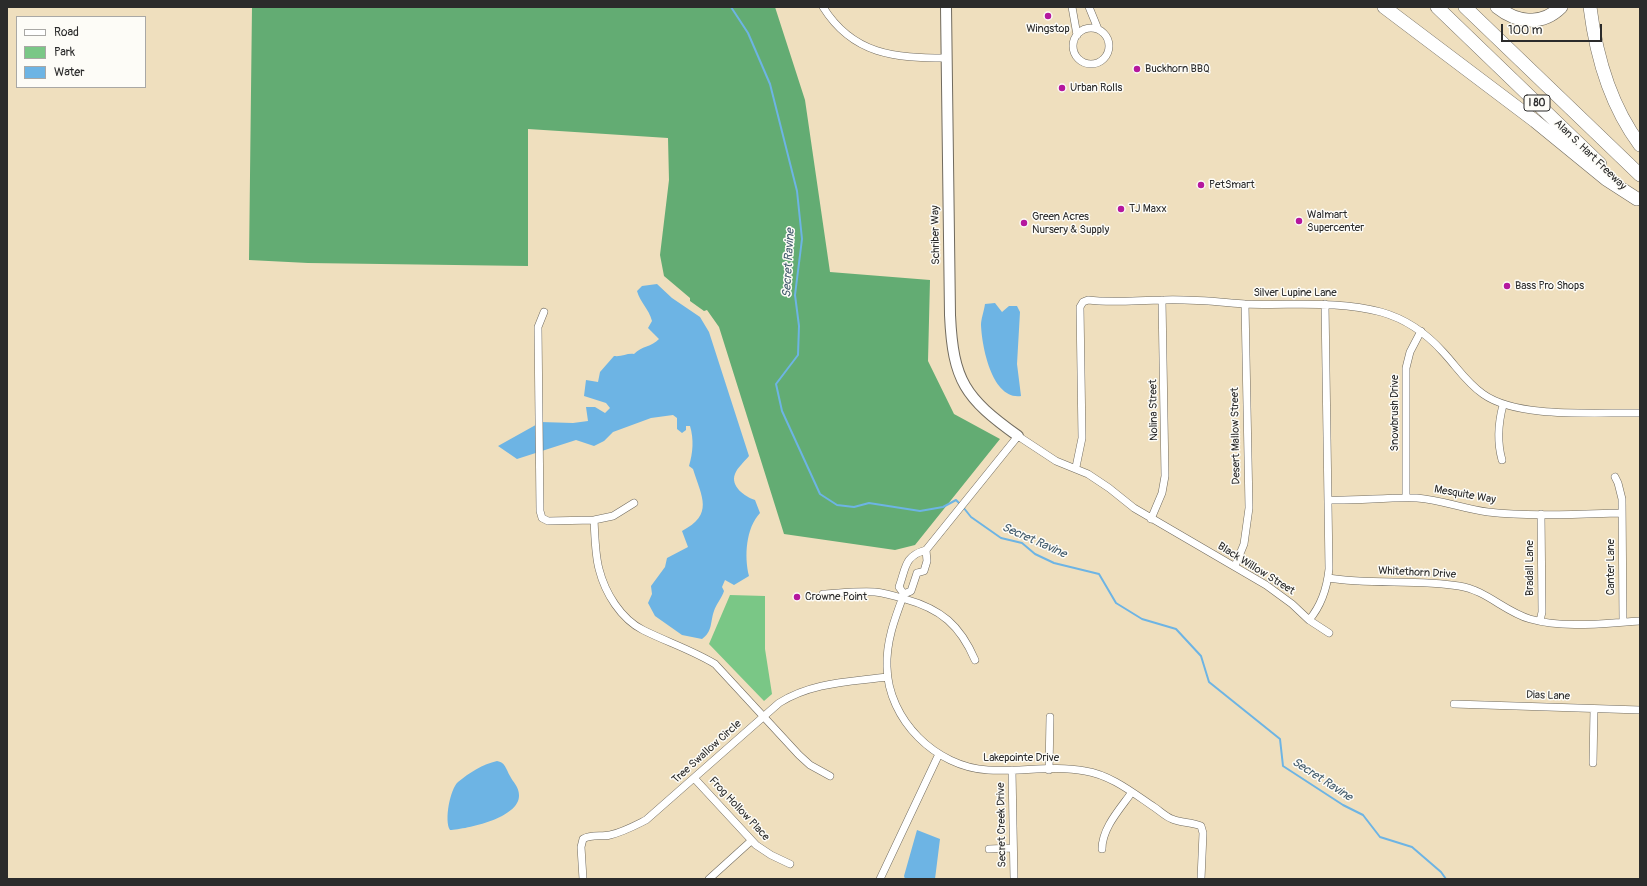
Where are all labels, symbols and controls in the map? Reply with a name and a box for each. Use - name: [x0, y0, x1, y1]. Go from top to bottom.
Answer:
- marker: Wingstop: [1043, 11, 1053, 21]
- legend: [16, 16, 146, 88]
- scale bar: [1503, 16, 1604, 42]
- place label: Wingstop: [1026, 22, 1070, 36]
- text: 100 m: [1508, 23, 1542, 38]
- text: Road: [54, 25, 79, 40]
- text: Park: [54, 45, 75, 60]
- place label: Buckhorn BBQ: [1145, 62, 1210, 76]
- marker: Buckhorn BBQ: [1132, 64, 1142, 74]
- text: Water: [54, 65, 85, 80]
- place label: Urban Rolls: [1070, 81, 1122, 95]
- marker: Urban Rolls: [1057, 83, 1067, 93]
- road number: I 80: [1524, 95, 1550, 111]
- street label: Alan S. Hart Freeway: [1551, 117, 1629, 193]
- place label: PetSmart: [1209, 178, 1255, 192]
- marker: PetSmart: [1196, 180, 1206, 190]
- place label: TJ Maxx: [1129, 202, 1167, 216]
- marker: TJ Maxx: [1116, 204, 1126, 214]
- street label: Schriber Way: [929, 205, 943, 265]
- place label: Walmart Supercenter: [1307, 208, 1364, 234]
- place label: Green Acres Nursery & Supply: [1032, 210, 1109, 236]
- marker: Walmart Supercenter: [1294, 216, 1304, 226]
- marker: Green Acres Nursery & Supply: [1019, 218, 1029, 228]
- water label: Secret Ravine: [780, 228, 798, 298]
- place label: Bass Pro Shops: [1515, 279, 1584, 293]
- marker: Bass Pro Shops: [1502, 281, 1512, 291]
- street label: Silver Lupine Lane: [1253, 286, 1337, 300]
- street label: Snowbrush Drive: [1388, 375, 1402, 451]
- street label: Nolina Street: [1147, 379, 1161, 441]
- street label: Desert Mallow Street: [1229, 387, 1243, 485]
- street label: Mesquite Way: [1433, 483, 1497, 507]
- water label: Secret Ravine: [1000, 520, 1068, 562]
- street label: Canter Lane: [1604, 539, 1618, 595]
- street label: Black Willow Street: [1215, 540, 1297, 598]
- street label: Bradall Lane: [1523, 540, 1537, 596]
- street label: Whitethorn Drive: [1378, 564, 1456, 582]
- place label: Crowne Point: [805, 590, 867, 604]
- marker: Crowne Point: [792, 592, 802, 602]
- street label: Dias Lane: [1526, 689, 1570, 703]
- street label: Tree Swallow Circle: [670, 717, 744, 787]
- street label: Lakepointe Drive: [983, 751, 1059, 765]
- water label: Secret Ravine: [1289, 755, 1355, 805]
- street label: Frog Hollow Place: [706, 774, 772, 844]
- street label: Secret Creek Drive: [995, 782, 1009, 868]

